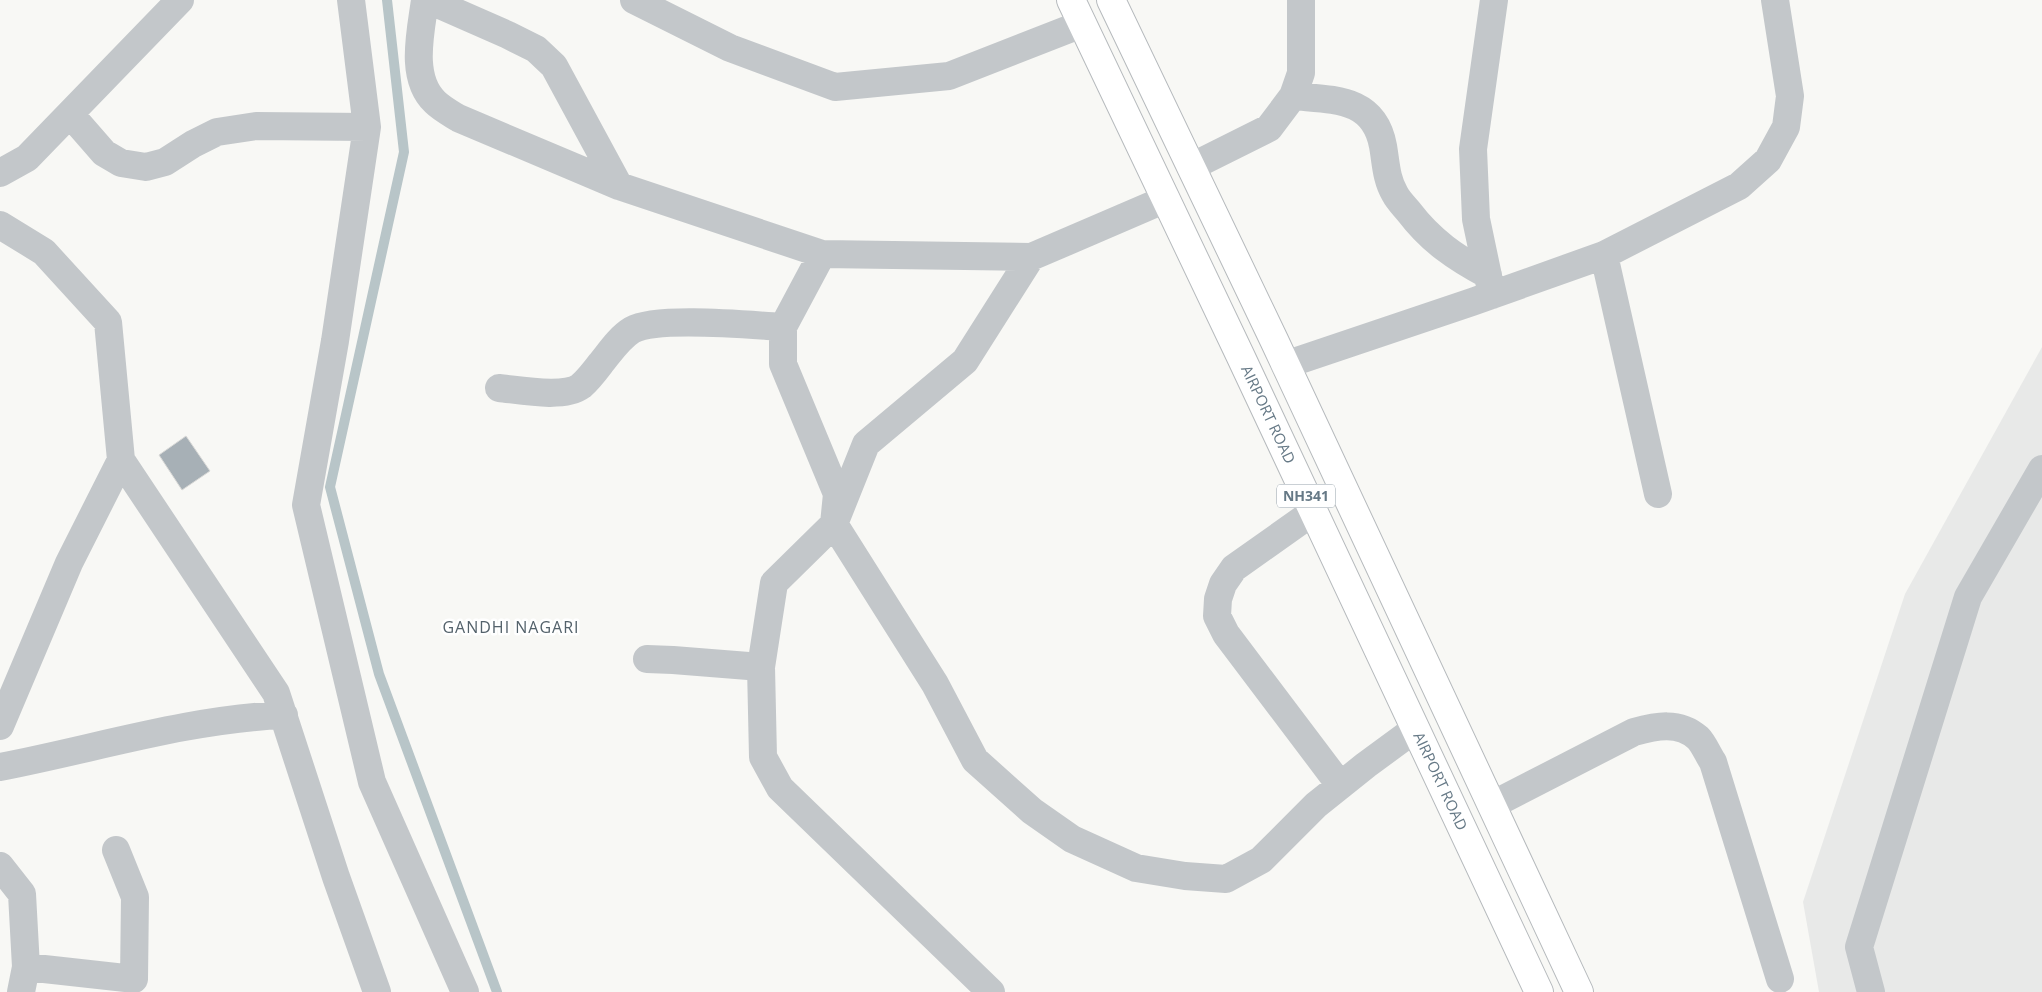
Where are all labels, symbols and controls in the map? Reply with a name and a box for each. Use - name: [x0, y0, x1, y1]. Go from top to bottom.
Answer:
- street label: AIRPORT ROAD: [1237, 362, 1301, 467]
- road number: NH341: [1277, 484, 1335, 508]
- district label: GANDHI NAGARI: [442, 616, 580, 638]
- street label: AIRPORT ROAD: [1409, 728, 1473, 833]

